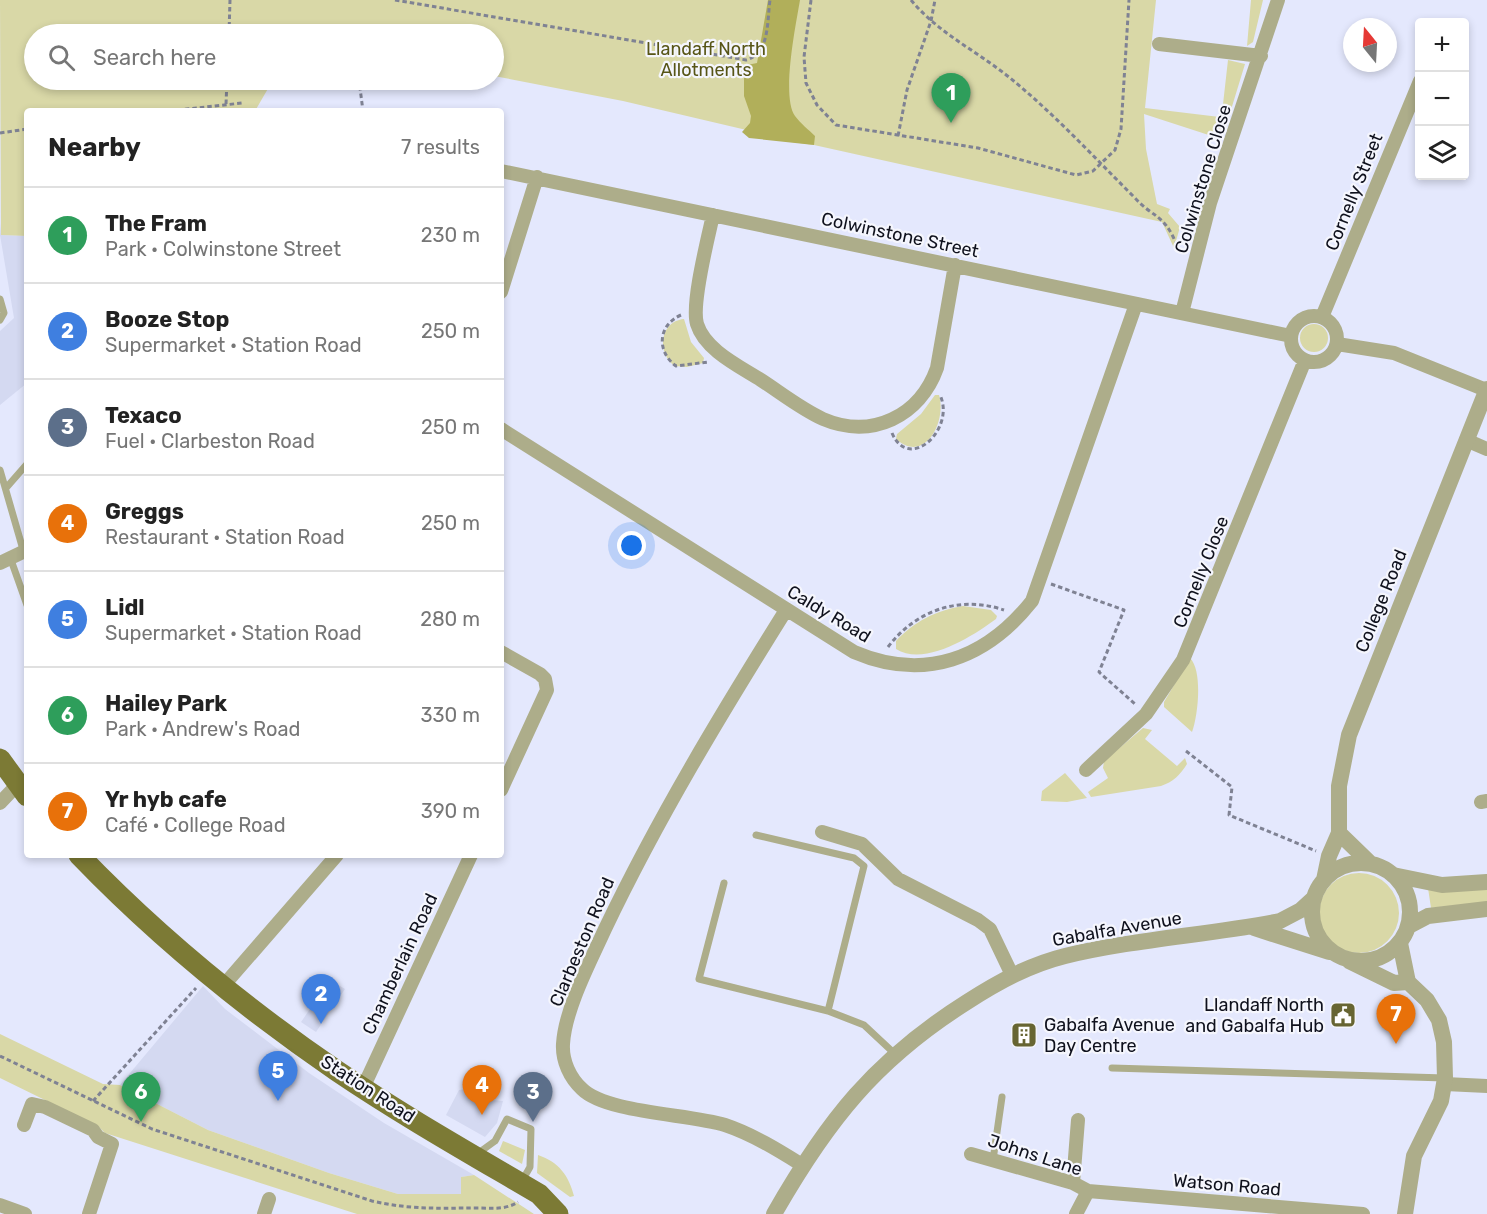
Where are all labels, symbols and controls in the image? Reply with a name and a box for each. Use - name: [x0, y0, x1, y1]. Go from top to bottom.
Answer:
- north arrow: [1343, 18, 1397, 72]
- map controls: [1415, 18, 1469, 180]
- button: +: [1415, 18, 1469, 72]
- search box: [24, 24, 504, 90]
- park label: Llandaff North Allotments: [646, 38, 766, 81]
- icon: search: [45, 41, 78, 74]
- text: Search here: [93, 44, 216, 71]
- button: −: [1415, 72, 1469, 126]
- pin: 1: [932, 74, 970, 123]
- street label: Colwinstone Close: [1170, 102, 1236, 256]
- button: layers: [1415, 126, 1469, 180]
- street label: Cornelly Street: [1320, 130, 1388, 254]
- text: Nearby: [48, 132, 141, 163]
- text: 7 results: [401, 135, 480, 159]
- street label: Colwinstone Street: [819, 208, 981, 262]
- text: The Fram: [105, 210, 207, 237]
- text: 1: [63, 223, 72, 247]
- text: 230 m: [421, 223, 480, 247]
- text: Park · Colwinstone Street: [105, 237, 341, 261]
- text: Booze Stop: [105, 306, 229, 333]
- text: 2: [61, 319, 74, 343]
- text: 250 m: [421, 319, 480, 343]
- text: Supermarket · Station Road: [105, 333, 362, 357]
- text: Texaco: [105, 402, 182, 429]
- text: 3: [61, 415, 74, 439]
- text: 250 m: [421, 415, 480, 439]
- text: Fuel · Clarbeston Road: [105, 429, 315, 453]
- text: Greggs: [105, 498, 184, 525]
- text: 4: [61, 511, 74, 535]
- text: 250 m: [421, 511, 480, 535]
- street label: Cornelly Close: [1169, 513, 1233, 631]
- text: Restaurant · Station Road: [105, 525, 345, 549]
- your location: [617, 531, 646, 560]
- street label: College Road: [1350, 546, 1412, 656]
- street label: Caldy Road: [783, 580, 875, 648]
- text: Lidl: [105, 594, 145, 621]
- text: 5: [61, 607, 74, 631]
- text: 280 m: [420, 607, 480, 631]
- text: Supermarket · Station Road: [105, 621, 362, 645]
- text: Hailey Park: [105, 690, 227, 717]
- text: 6: [61, 703, 74, 727]
- text: 330 m: [421, 703, 480, 727]
- text: Park · Andrew's Road: [105, 717, 301, 741]
- text: Yr hyb cafe: [105, 786, 227, 813]
- text: 7: [62, 799, 73, 823]
- text: 390 m: [421, 799, 480, 823]
- text: Café · College Road: [105, 813, 286, 837]
- street label: Clarbeston Road: [545, 874, 619, 1010]
- street label: Chamberlain Road: [358, 890, 442, 1038]
- street label: Gabalfa Avenue: [1051, 907, 1183, 951]
- pin: 2: [302, 974, 340, 1024]
- place label: Llandaff North and Gabalfa Hub: [1185, 994, 1324, 1037]
- pin: 7: [1376, 994, 1416, 1044]
- public building icon: Llandaff North and Gabalfa Hub: [1328, 1000, 1358, 1030]
- place label: Gabalfa Avenue Day Centre: [1044, 1014, 1175, 1057]
- building icon: Gabalfa Avenue Day Centre: [1009, 1020, 1039, 1050]
- street label: Station Road: [317, 1050, 419, 1128]
- pin: 5: [258, 1052, 298, 1101]
- pin: 4: [462, 1066, 502, 1115]
- pin: 6: [122, 1072, 160, 1122]
- pin: 3: [514, 1072, 552, 1122]
- street label: Johns Lane: [985, 1129, 1085, 1181]
- street label: Watson Road: [1172, 1169, 1282, 1201]

